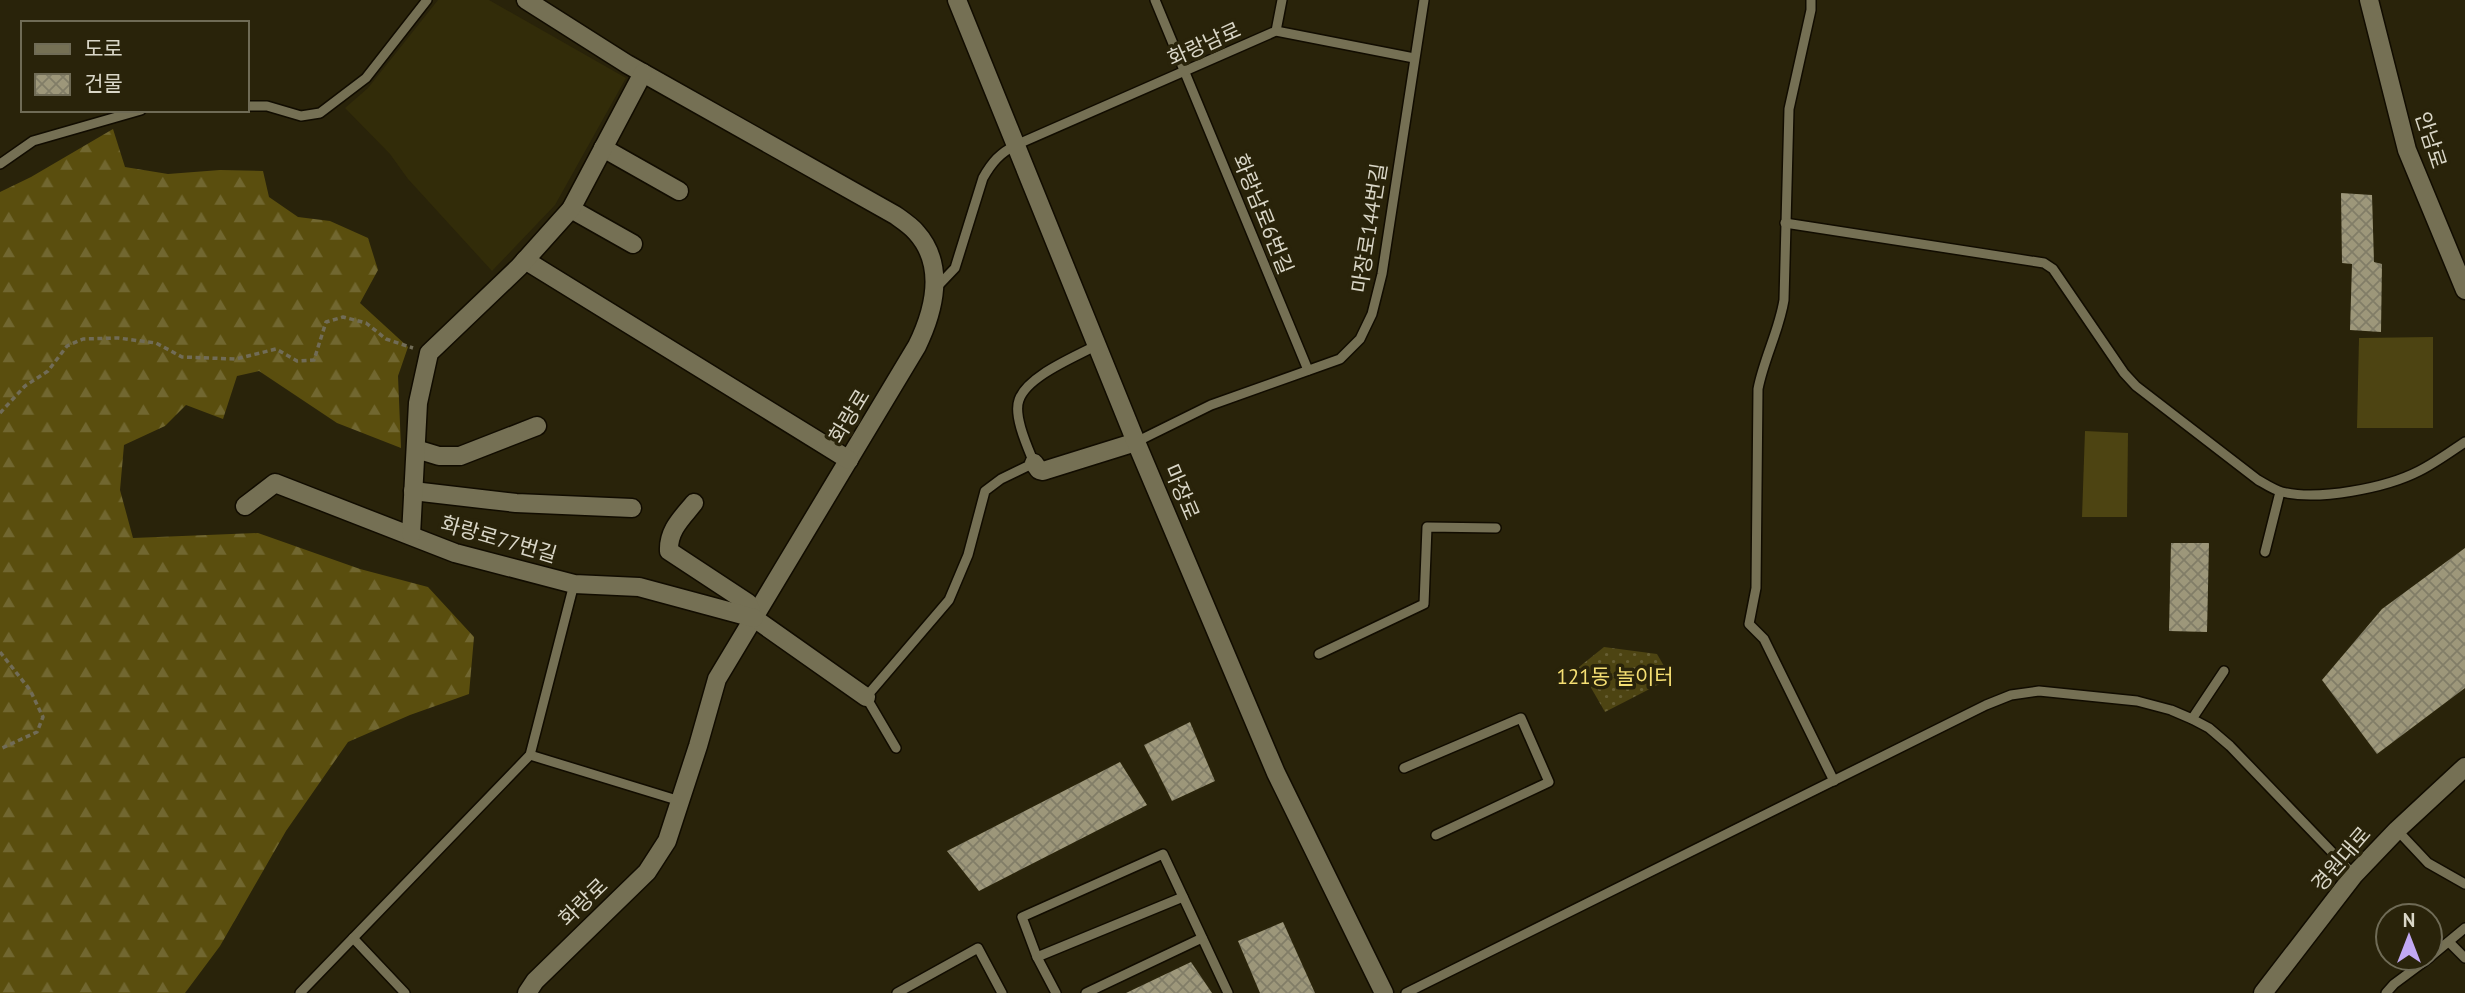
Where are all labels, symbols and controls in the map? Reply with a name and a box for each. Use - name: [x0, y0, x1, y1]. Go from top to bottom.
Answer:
- street label: 화랑남로: [1163, 16, 1245, 72]
- legend: [21, 21, 248, 112]
- text: 도로: [84, 35, 123, 62]
- text: 건물: [84, 70, 123, 97]
- street label: 안남로: [2409, 108, 2453, 172]
- street label: 화랑남로6번길: [1227, 150, 1299, 278]
- street label: 마장로144번길: [1345, 161, 1393, 295]
- street label: 화랑로: [823, 384, 875, 448]
- street label: 마장로: [1158, 460, 1206, 524]
- street label: 화랑로77번길: [438, 510, 560, 568]
- park label: 121동 놀이터: [1556, 663, 1674, 690]
- street label: 경원대로: [2305, 821, 2377, 897]
- street label: 화랑로: [553, 872, 613, 932]
- north arrow: [2374, 902, 2444, 972]
- text: N: [2403, 908, 2415, 932]

